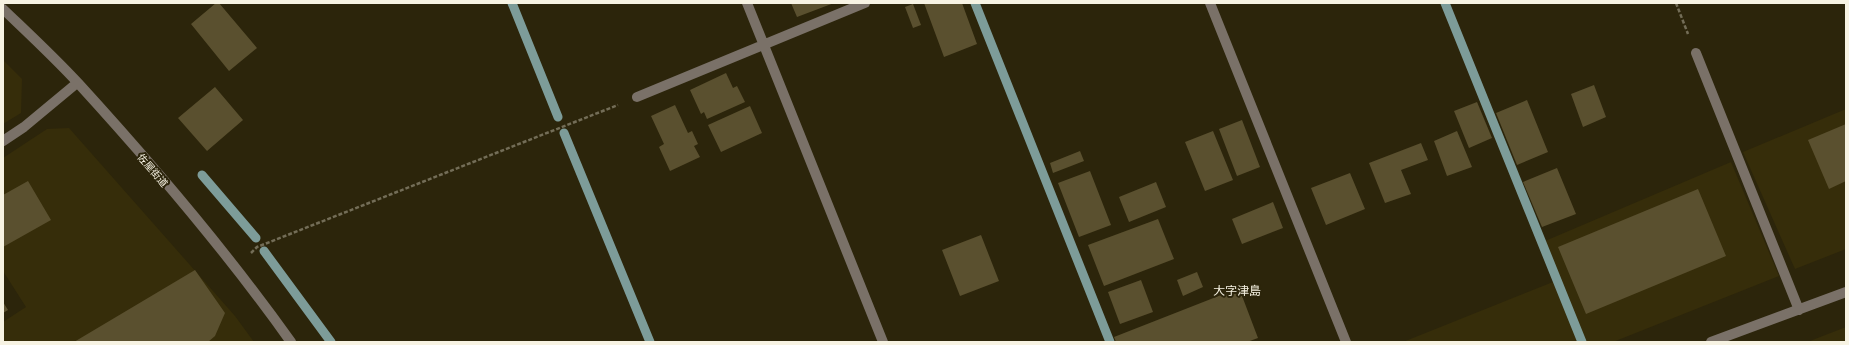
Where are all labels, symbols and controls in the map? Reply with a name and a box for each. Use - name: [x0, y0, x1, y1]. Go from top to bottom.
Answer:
- street label: 佐屋街道: [135, 152, 170, 189]
- district label: 大字津島: [1213, 284, 1261, 298]

